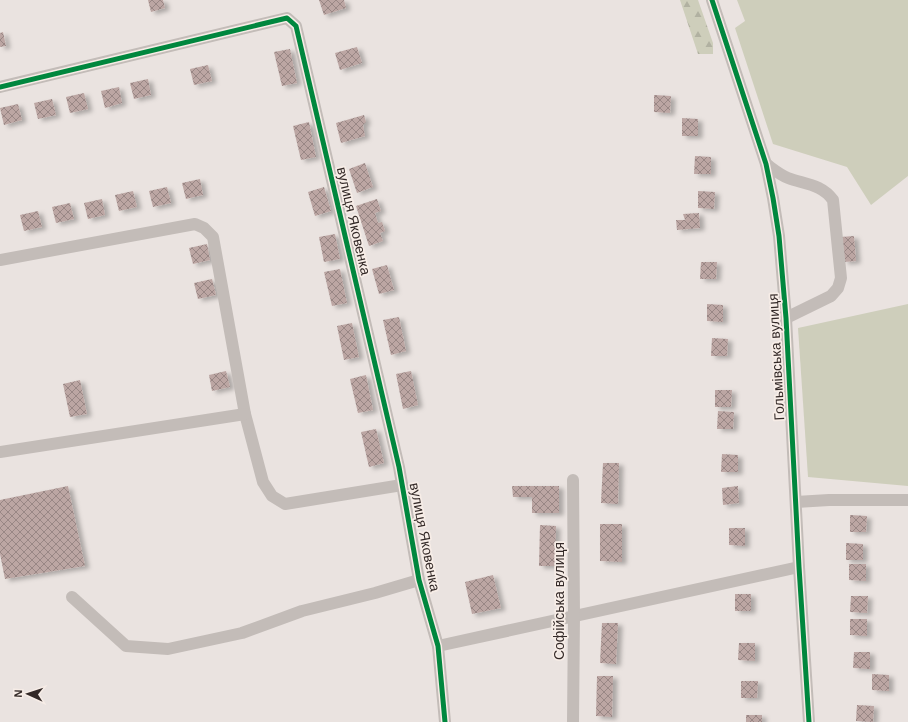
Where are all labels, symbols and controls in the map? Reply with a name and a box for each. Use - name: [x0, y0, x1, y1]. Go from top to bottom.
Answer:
- street label: вулиця Яковенка: [334, 165, 374, 277]
- street label: Гольмівська вулиця: [765, 293, 787, 421]
- street label: вулиця Яковенка: [407, 481, 443, 593]
- street label: Софійська вулиця: [551, 542, 567, 660]
- north arrow: [8, 674, 48, 714]
- text: N: [12, 689, 24, 698]

